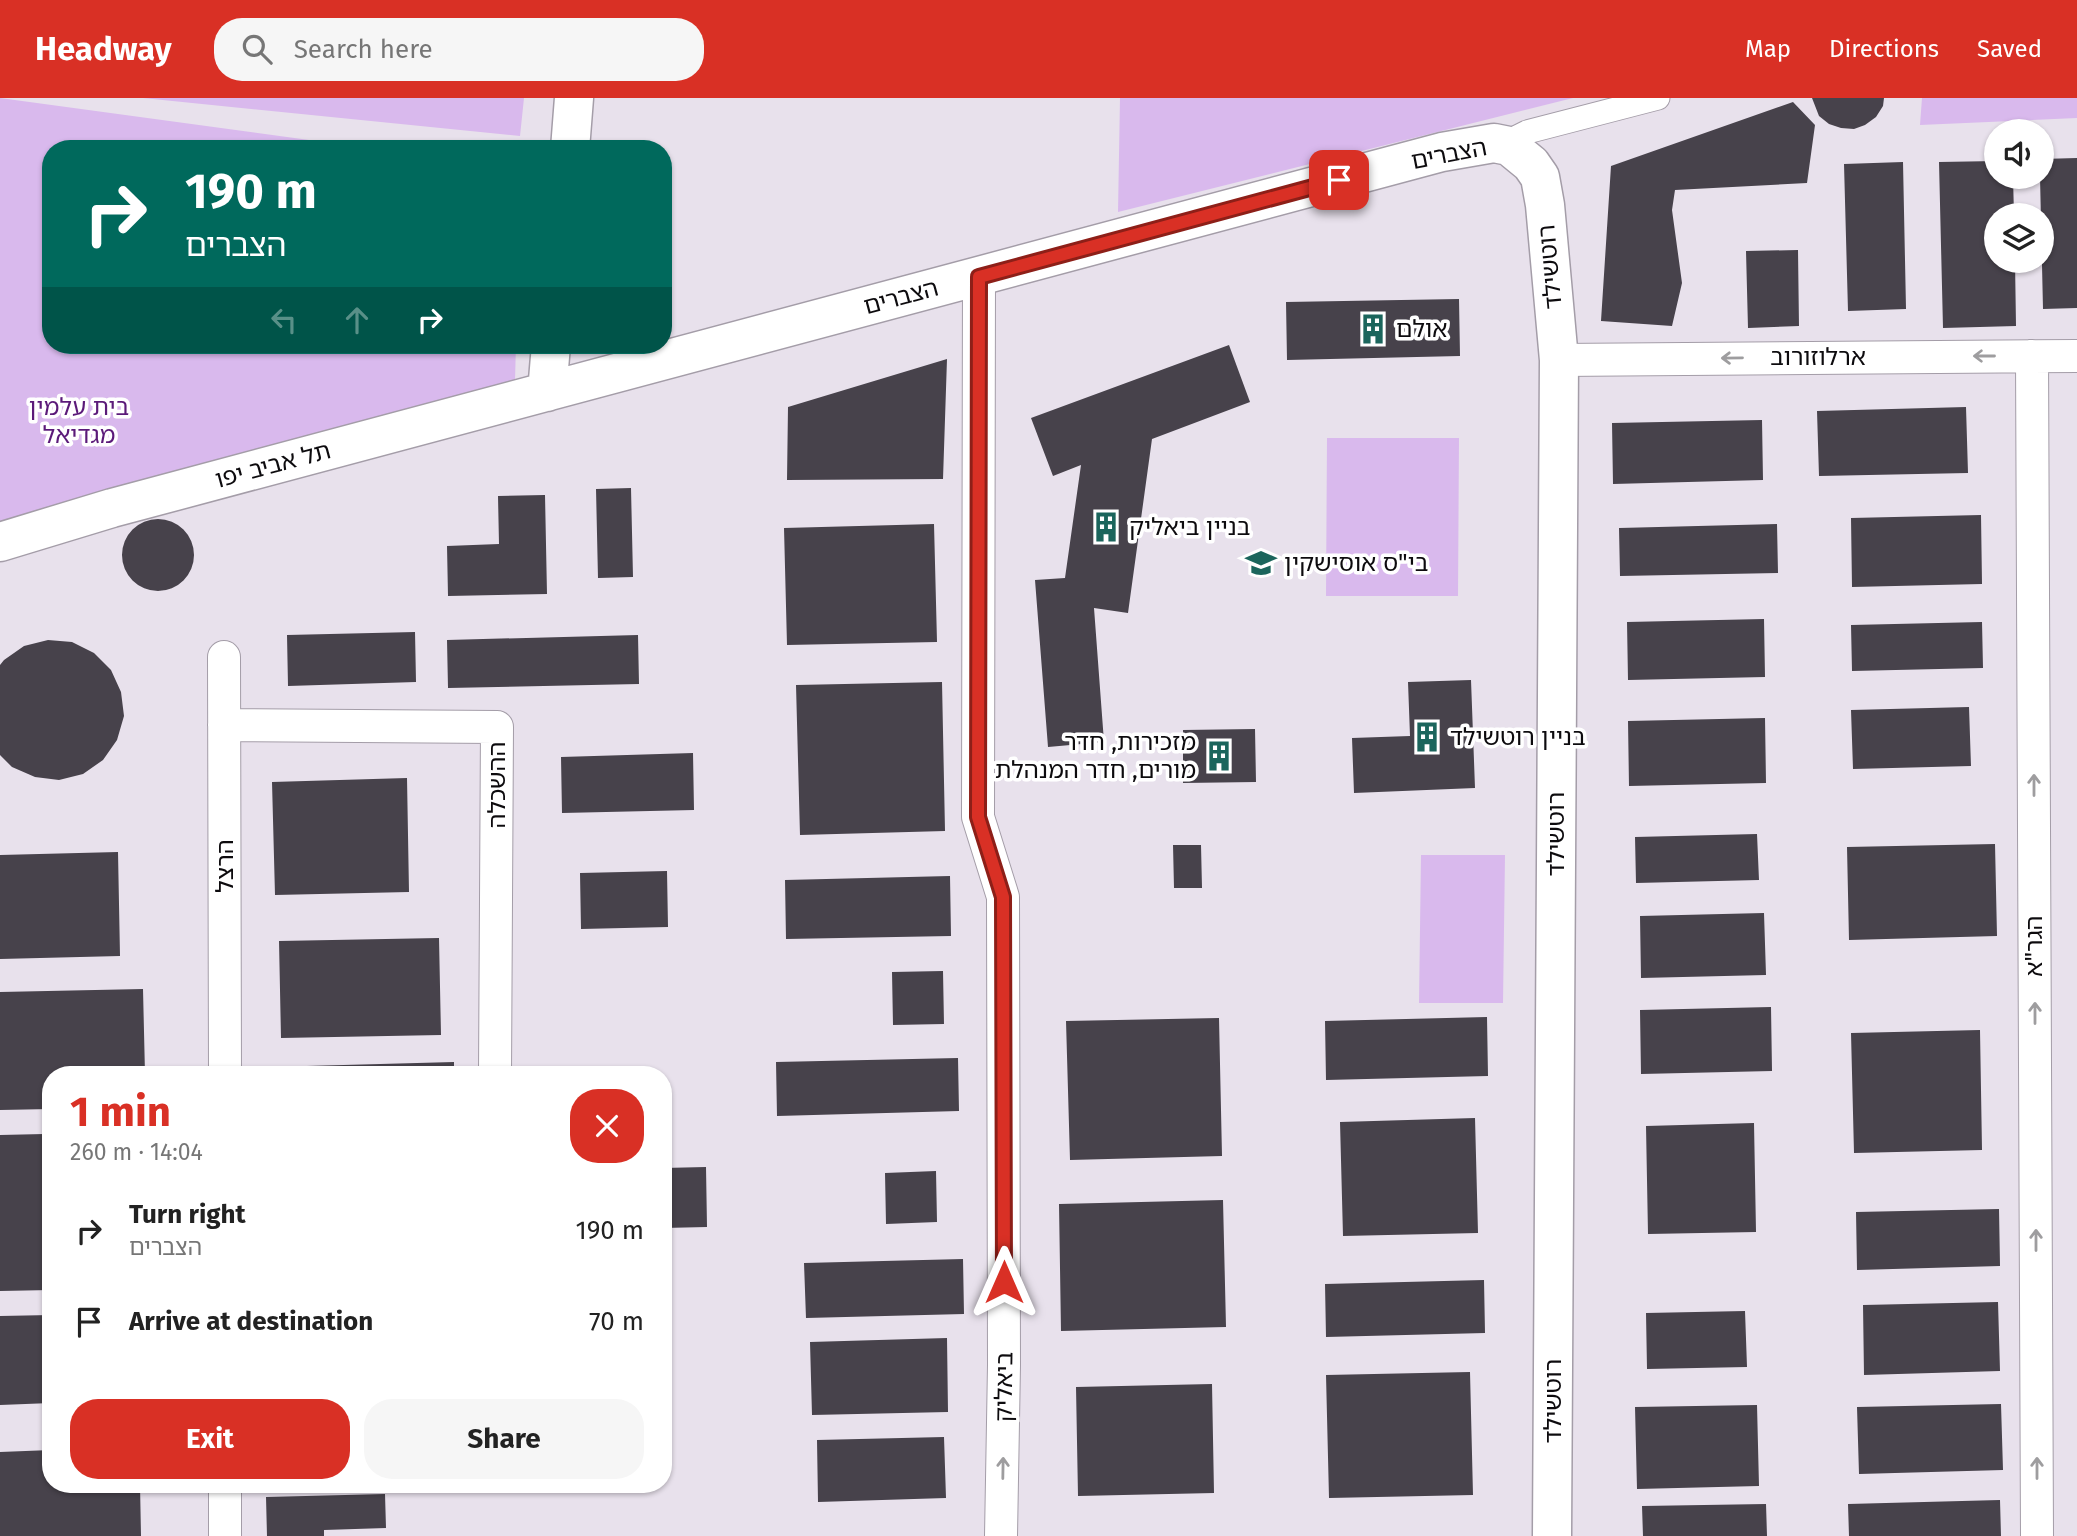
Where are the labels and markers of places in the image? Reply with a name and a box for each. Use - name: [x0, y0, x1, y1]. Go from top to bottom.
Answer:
- pin: [1309, 150, 1369, 210]
- building icon: אולם: [1356, 312, 1390, 346]
- place label: אולם: [1396, 315, 1447, 343]
- building icon: בניין ביאליק: [1089, 510, 1123, 544]
- place label: בניין ביאליק: [1129, 513, 1250, 541]
- school or university icon: בי"ס אוסישקין: [1244, 546, 1278, 580]
- place label: בי"ס אוסישקין: [1284, 549, 1428, 577]
- building icon: בניין רוטשילד: [1410, 720, 1444, 754]
- place label: בניין רוטשילד: [1450, 723, 1586, 751]
- place label: מזכירות, חדר מורים, חדר המנהלת: [995, 728, 1196, 784]
- building icon: מזכירות, חדר מורים, חדר המנהלת: [1202, 739, 1236, 773]

